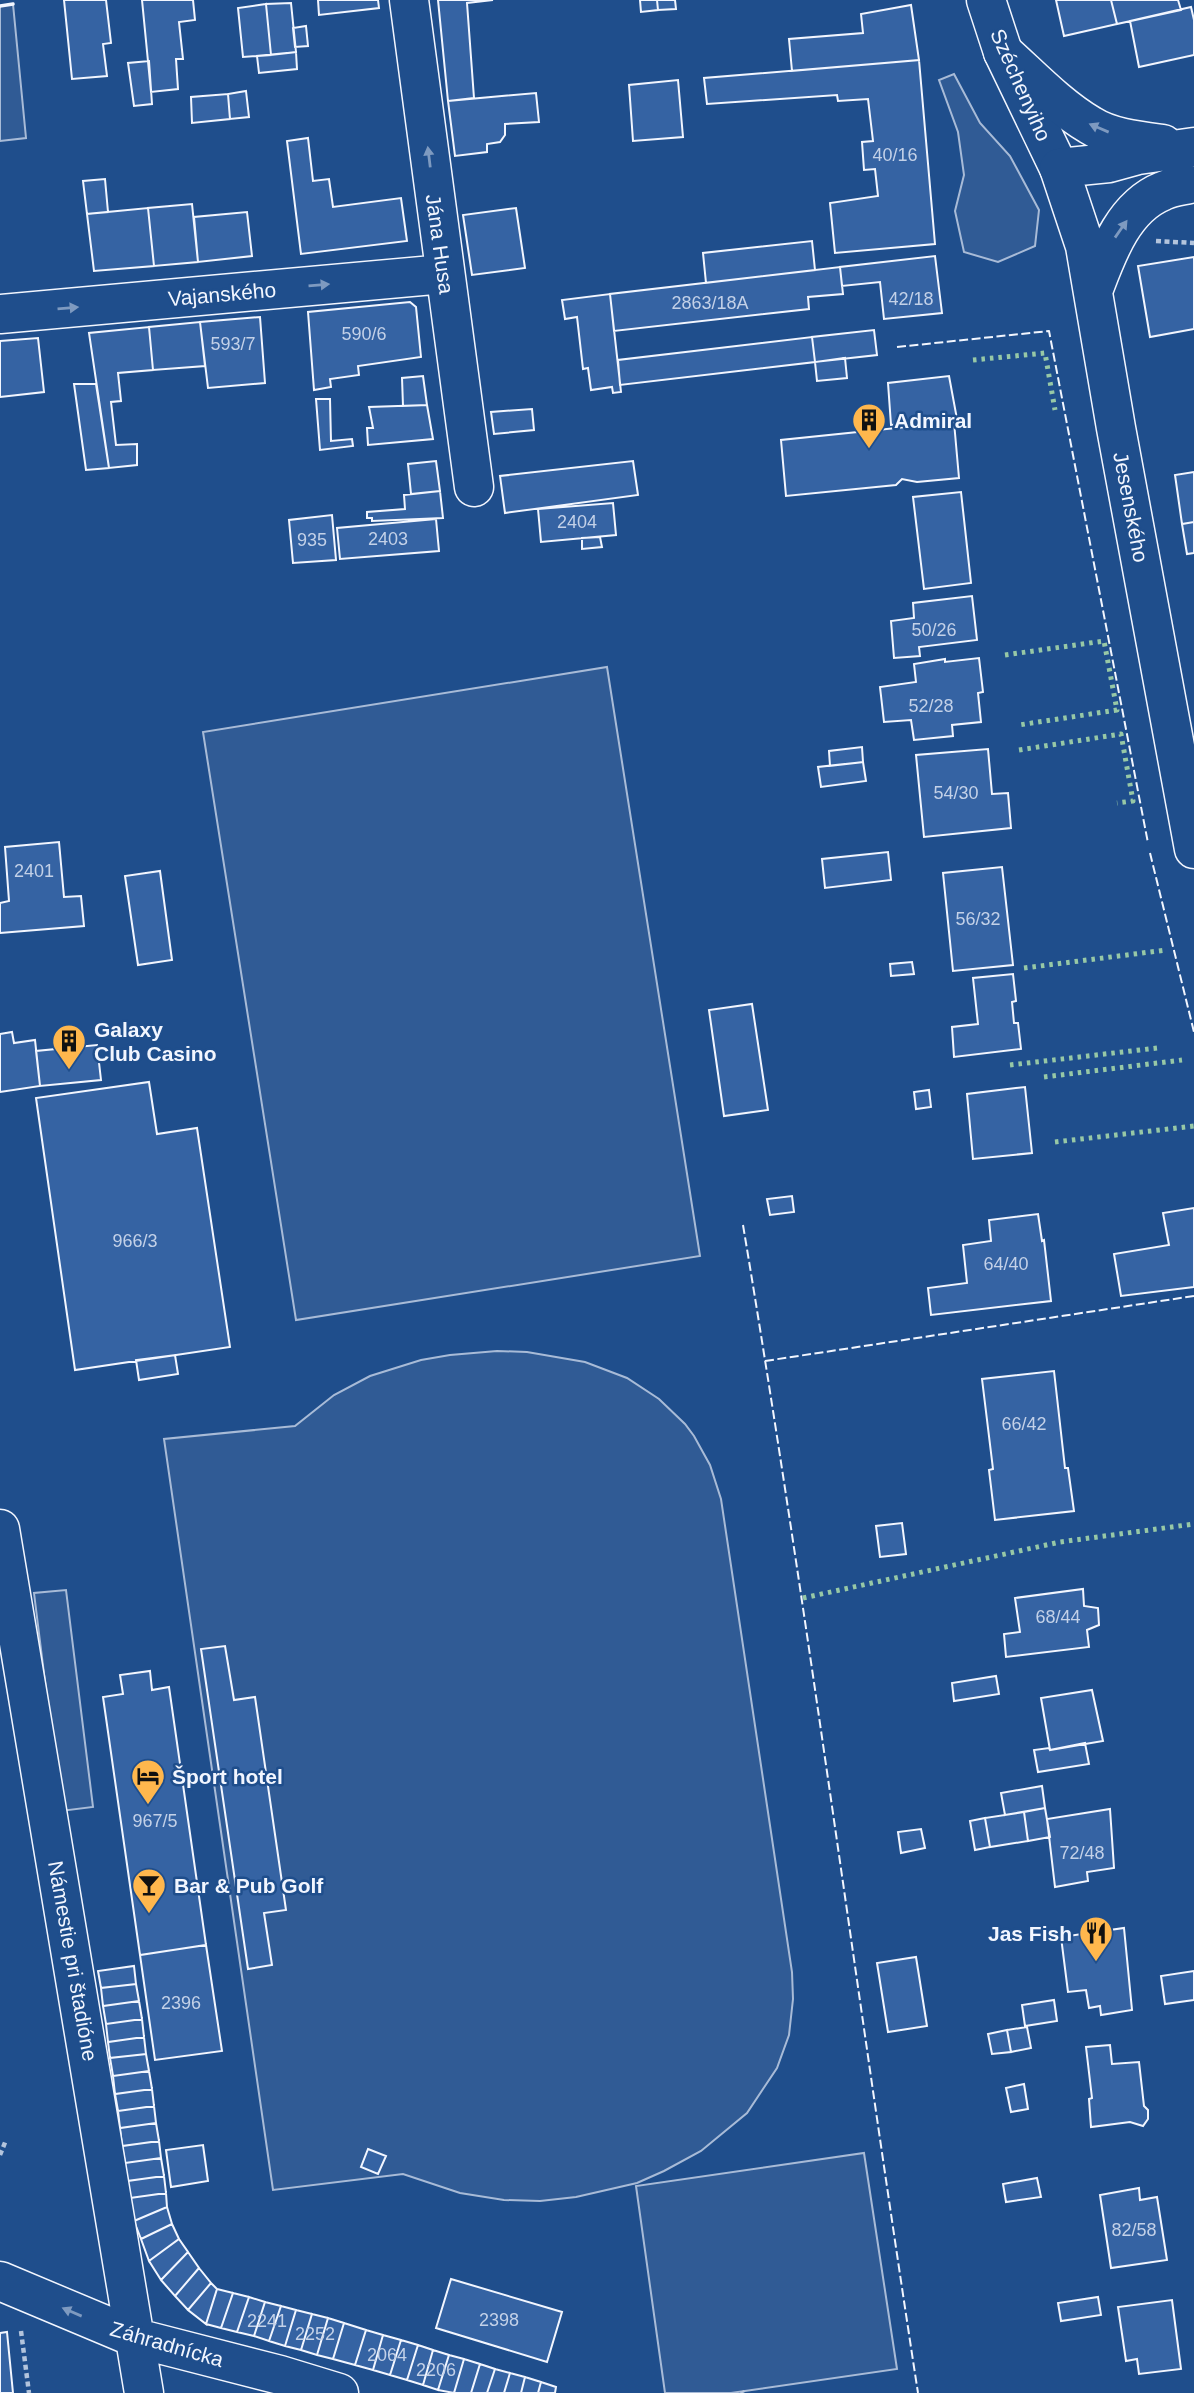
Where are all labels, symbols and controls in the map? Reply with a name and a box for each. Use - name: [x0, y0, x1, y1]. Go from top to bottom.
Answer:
- street label: Széchenyiho: [986, 25, 1056, 145]
- one-way arrow: [1088, 123, 1109, 134]
- house number: 40/16: [872, 145, 918, 165]
- one-way arrow: [424, 146, 435, 168]
- street label: Jána Husa: [422, 193, 458, 296]
- one-way arrow: [1114, 220, 1128, 238]
- street label: Vajanského: [167, 278, 277, 310]
- one-way arrow: [308, 279, 330, 290]
- house number: 42/18: [888, 289, 934, 309]
- house number: 2863/18A: [671, 293, 749, 313]
- one-way arrow: [57, 302, 79, 313]
- house number: 590/6: [341, 324, 387, 344]
- house number: 593/7: [210, 334, 256, 354]
- building icon: Admiral: [850, 401, 888, 450]
- place label: Admiral: [894, 409, 972, 432]
- street label: Jesenského: [1109, 450, 1153, 564]
- house number: 2404: [557, 512, 597, 532]
- house number: 2403: [368, 529, 408, 549]
- house number: 935: [297, 530, 327, 550]
- house number: 50/26: [911, 620, 957, 640]
- house number: 52/28: [908, 696, 954, 716]
- house number: 54/30: [933, 783, 979, 803]
- house number: 2401: [14, 861, 54, 881]
- house number: 56/32: [955, 909, 1001, 929]
- place label: Galaxy Club Casino: [94, 1018, 217, 1065]
- building icon: Galaxy Club Casino: [50, 1022, 88, 1071]
- house number: 966/3: [112, 1231, 158, 1251]
- house number: 64/40: [983, 1254, 1029, 1274]
- house number: 66/42: [1001, 1414, 1047, 1434]
- house number: 68/44: [1035, 1607, 1081, 1627]
- hotel icon: Šport hotel: [129, 1757, 167, 1806]
- place label: Šport hotel: [172, 1765, 283, 1788]
- house number: 967/5: [132, 1811, 178, 1831]
- house number: 72/48: [1059, 1843, 1105, 1863]
- street label: Námestie pri štadióne: [44, 1859, 102, 2063]
- bar icon: Bar & Pub Golf: [130, 1866, 168, 1915]
- place label: Bar & Pub Golf: [174, 1874, 324, 1897]
- restaurant icon: Jas Fish: [1077, 1914, 1115, 1963]
- place label: Jas Fish: [988, 1922, 1072, 1945]
- house number: 2396: [161, 1993, 201, 2013]
- house number: 82/58: [1111, 2220, 1157, 2240]
- one-way arrow: [62, 2307, 83, 2318]
- house number: 2398: [479, 2310, 519, 2330]
- house number: 2241: [247, 2311, 287, 2331]
- street label: Záhradnícka: [108, 2317, 227, 2371]
- house number: 2252: [295, 2324, 335, 2344]
- house number: 2064: [367, 2345, 407, 2365]
- house number: 2206: [416, 2360, 456, 2380]

